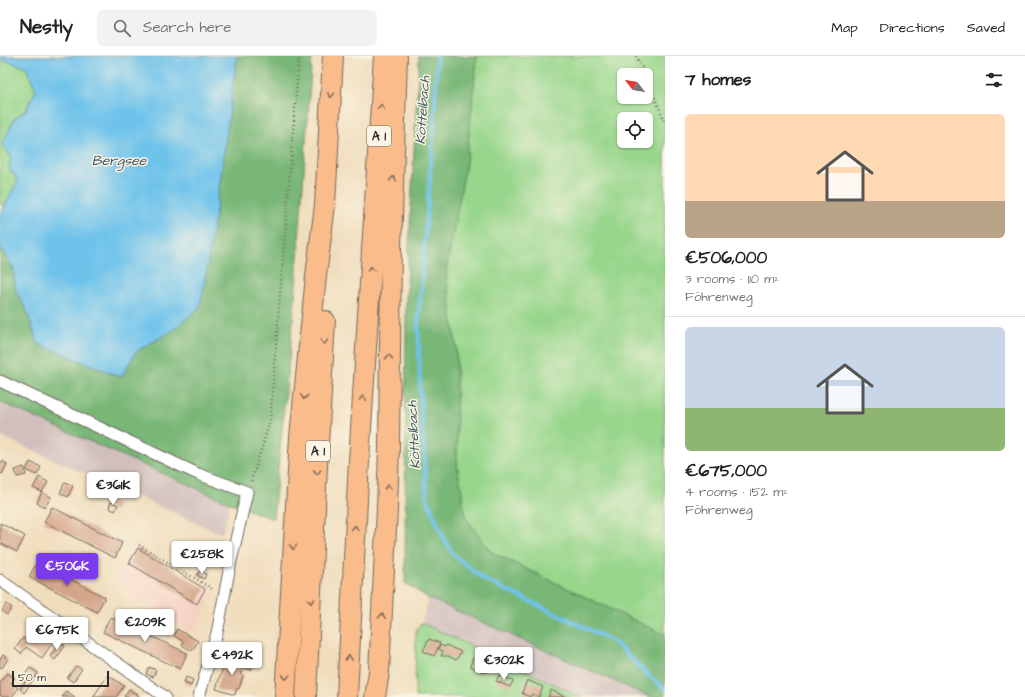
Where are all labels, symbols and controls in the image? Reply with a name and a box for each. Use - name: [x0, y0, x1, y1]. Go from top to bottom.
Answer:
- search box: [97, 10, 377, 46]
- text: Nestly: [20, 14, 73, 41]
- icon: search: [111, 17, 133, 39]
- text: Search here: [143, 17, 231, 38]
- text: Map: [831, 18, 858, 38]
- text: Directions: [880, 18, 945, 38]
- text: Saved: [967, 18, 1005, 38]
- north arrow: [617, 68, 653, 104]
- map controls: [617, 68, 653, 148]
- text: 7 homes: [685, 68, 751, 92]
- icon: filters: [983, 69, 1005, 91]
- water label: Köttelbach: [411, 74, 435, 145]
- one-way arrow: [327, 92, 335, 98]
- one-way arrow: [376, 104, 385, 110]
- button: locate: [617, 112, 653, 148]
- road number: A 1: [367, 126, 391, 146]
- icon: home: [809, 140, 881, 212]
- water label: Bergsee: [92, 151, 148, 171]
- one-way arrow: [389, 176, 398, 182]
- text: €506,000: [685, 246, 767, 270]
- one-way arrow: [366, 266, 375, 272]
- text: 3 rooms · 110 m²: [685, 270, 779, 288]
- text: Föhrenweg: [685, 288, 753, 306]
- one-way arrow: [320, 339, 328, 345]
- icon: home: [809, 353, 881, 425]
- one-way arrow: [385, 354, 393, 360]
- one-way arrow: [300, 394, 309, 400]
- one-way arrow: [359, 395, 367, 401]
- water label: Köttelbach: [402, 399, 426, 470]
- road number: A 1: [306, 441, 330, 461]
- text: €675,000: [685, 459, 767, 483]
- one-way arrow: [312, 469, 321, 475]
- pin: €361K: [85, 472, 141, 506]
- text: €361K: [96, 476, 130, 494]
- text: 4 rooms · 152 m²: [685, 483, 788, 501]
- one-way arrow: [384, 484, 392, 490]
- text: Föhrenweg: [685, 501, 753, 519]
- one-way arrow: [351, 525, 360, 531]
- pin: €258K: [174, 541, 230, 575]
- one-way arrow: [289, 544, 298, 550]
- text: €258K: [180, 545, 224, 563]
- pin: €506K: [39, 553, 95, 587]
- text: €506K: [45, 557, 89, 575]
- one-way arrow: [306, 598, 315, 604]
- pin: €209K: [117, 609, 173, 643]
- text: €209K: [124, 613, 166, 631]
- one-way arrow: [377, 613, 386, 619]
- pin: €675K: [29, 617, 85, 651]
- text: €675K: [35, 621, 79, 639]
- pin: €492K: [204, 642, 260, 676]
- text: €492K: [211, 646, 253, 664]
- pin: €302K: [476, 647, 532, 681]
- text: €302K: [484, 651, 524, 669]
- one-way arrow: [344, 655, 353, 661]
- scale bar: [12, 669, 109, 688]
- text: 50 m: [18, 670, 46, 685]
- one-way arrow: [282, 674, 290, 680]

